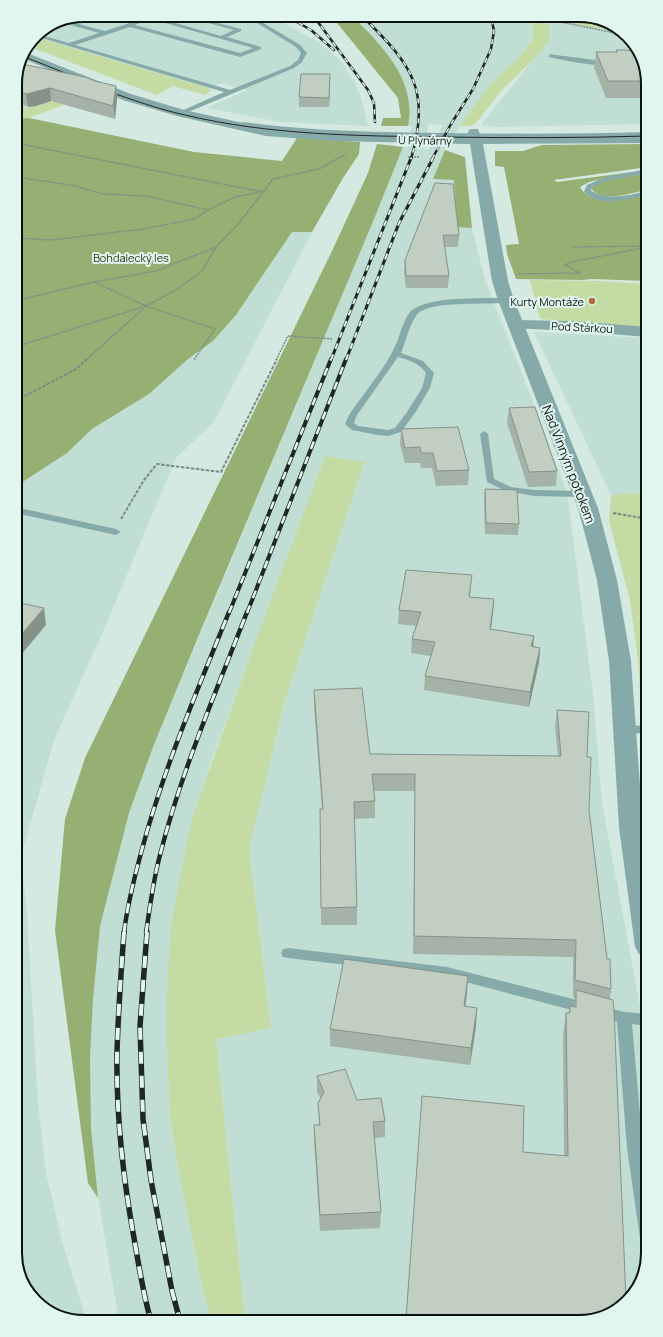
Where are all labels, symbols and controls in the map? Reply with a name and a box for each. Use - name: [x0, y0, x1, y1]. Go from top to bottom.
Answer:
- street label: U Plynárny: [398, 132, 452, 148]
- park label: Bohdalecký les: [93, 250, 169, 265]
- place label: Kurty Montáže: [510, 294, 585, 309]
- marker: Kurty Montáže: [587, 296, 597, 306]
- street label: Pod Stárkou: [551, 318, 613, 336]
- street label: Nad Vinným potokem: [538, 402, 600, 526]

